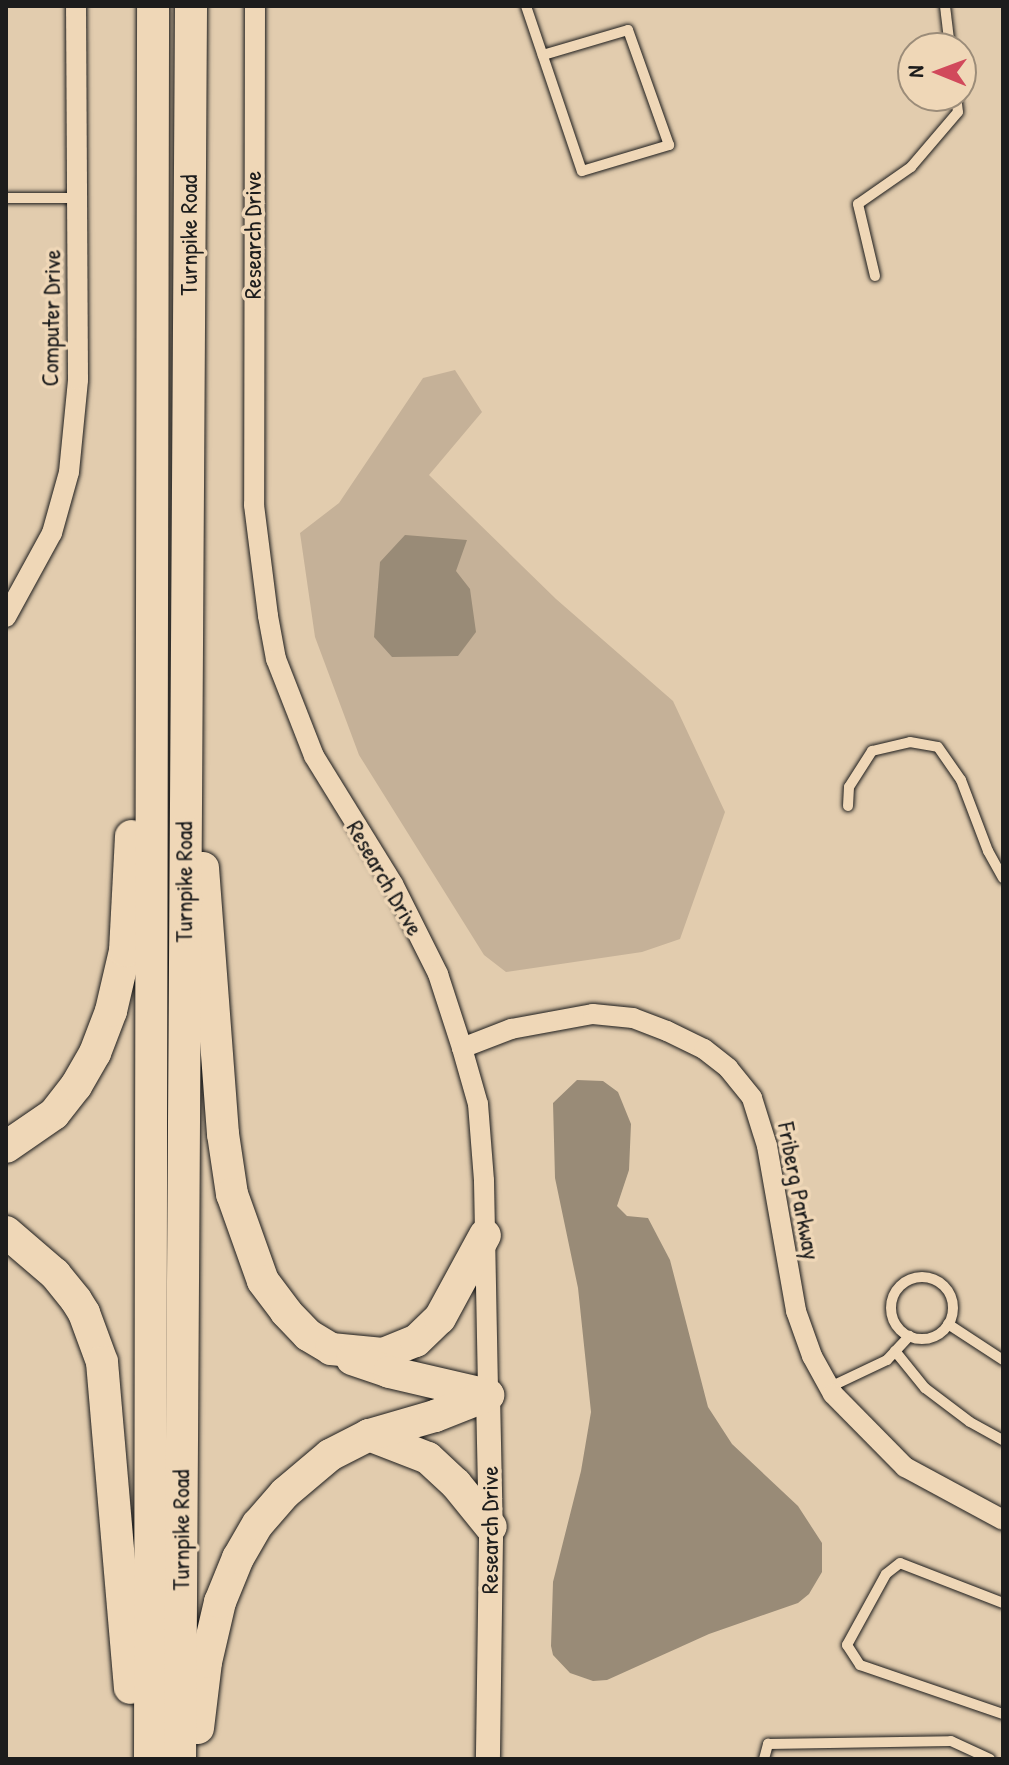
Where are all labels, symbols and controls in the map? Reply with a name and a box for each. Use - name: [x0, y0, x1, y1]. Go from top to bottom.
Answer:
- north arrow: [897, 32, 977, 112]
- text: N: [900, 65, 930, 78]
- street label: Research Drive: [239, 171, 267, 299]
- street label: Turnpike Road: [175, 175, 203, 295]
- street label: Computer Drive: [35, 249, 67, 387]
- street label: Research Drive: [341, 815, 429, 941]
- street label: Turnpike Road: [170, 822, 198, 942]
- street label: Friberg Parkway: [772, 1120, 826, 1262]
- street label: Research Drive: [476, 1466, 504, 1594]
- street label: Turnpike Road: [167, 1470, 195, 1590]

